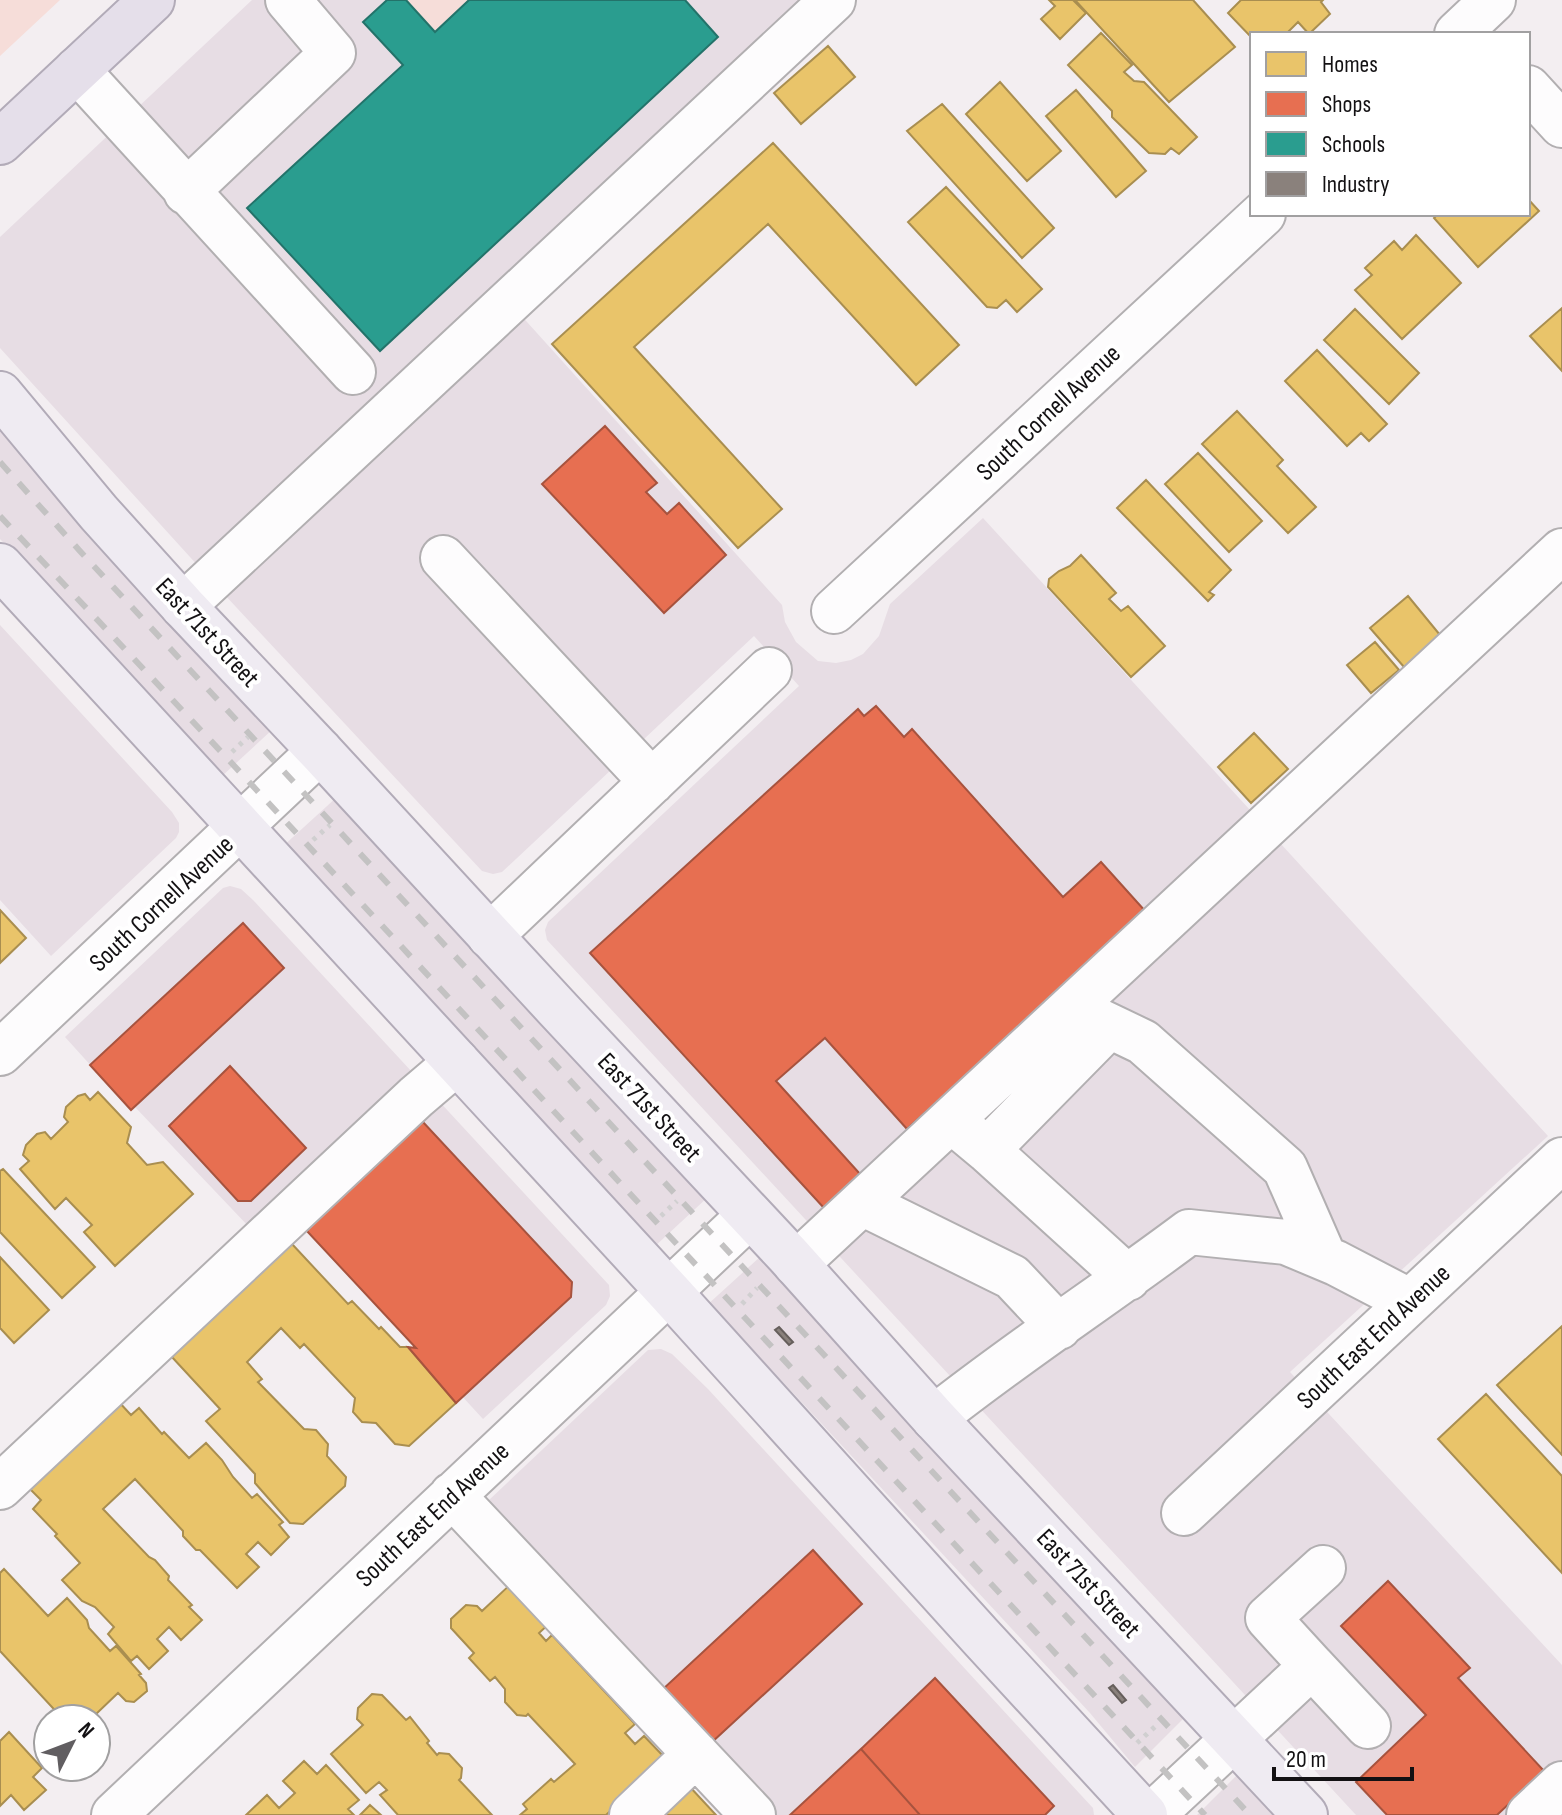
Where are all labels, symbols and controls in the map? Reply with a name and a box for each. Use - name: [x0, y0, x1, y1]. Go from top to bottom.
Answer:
- legend: [1250, 32, 1530, 216]
- text: Homes: [1322, 50, 1378, 79]
- text: Shops: [1322, 90, 1371, 119]
- text: Schools: [1322, 130, 1385, 159]
- text: Industry: [1322, 170, 1389, 199]
- street label: South Cornell Avenue: [971, 338, 1127, 488]
- street label: East 71st Street: [149, 572, 265, 694]
- street label: South Cornell Avenue: [84, 829, 240, 979]
- street label: East 71st Street: [591, 1047, 707, 1169]
- street label: South East End Avenue: [1291, 1258, 1457, 1416]
- street label: South East End Avenue: [350, 1436, 516, 1594]
- street label: East 71st Street: [1030, 1523, 1146, 1645]
- north arrow: [32, 1703, 112, 1783]
- text: N: [72, 1717, 100, 1744]
- scale bar: [1274, 1731, 1412, 1781]
- text: 20 m: [1286, 1745, 1326, 1774]

